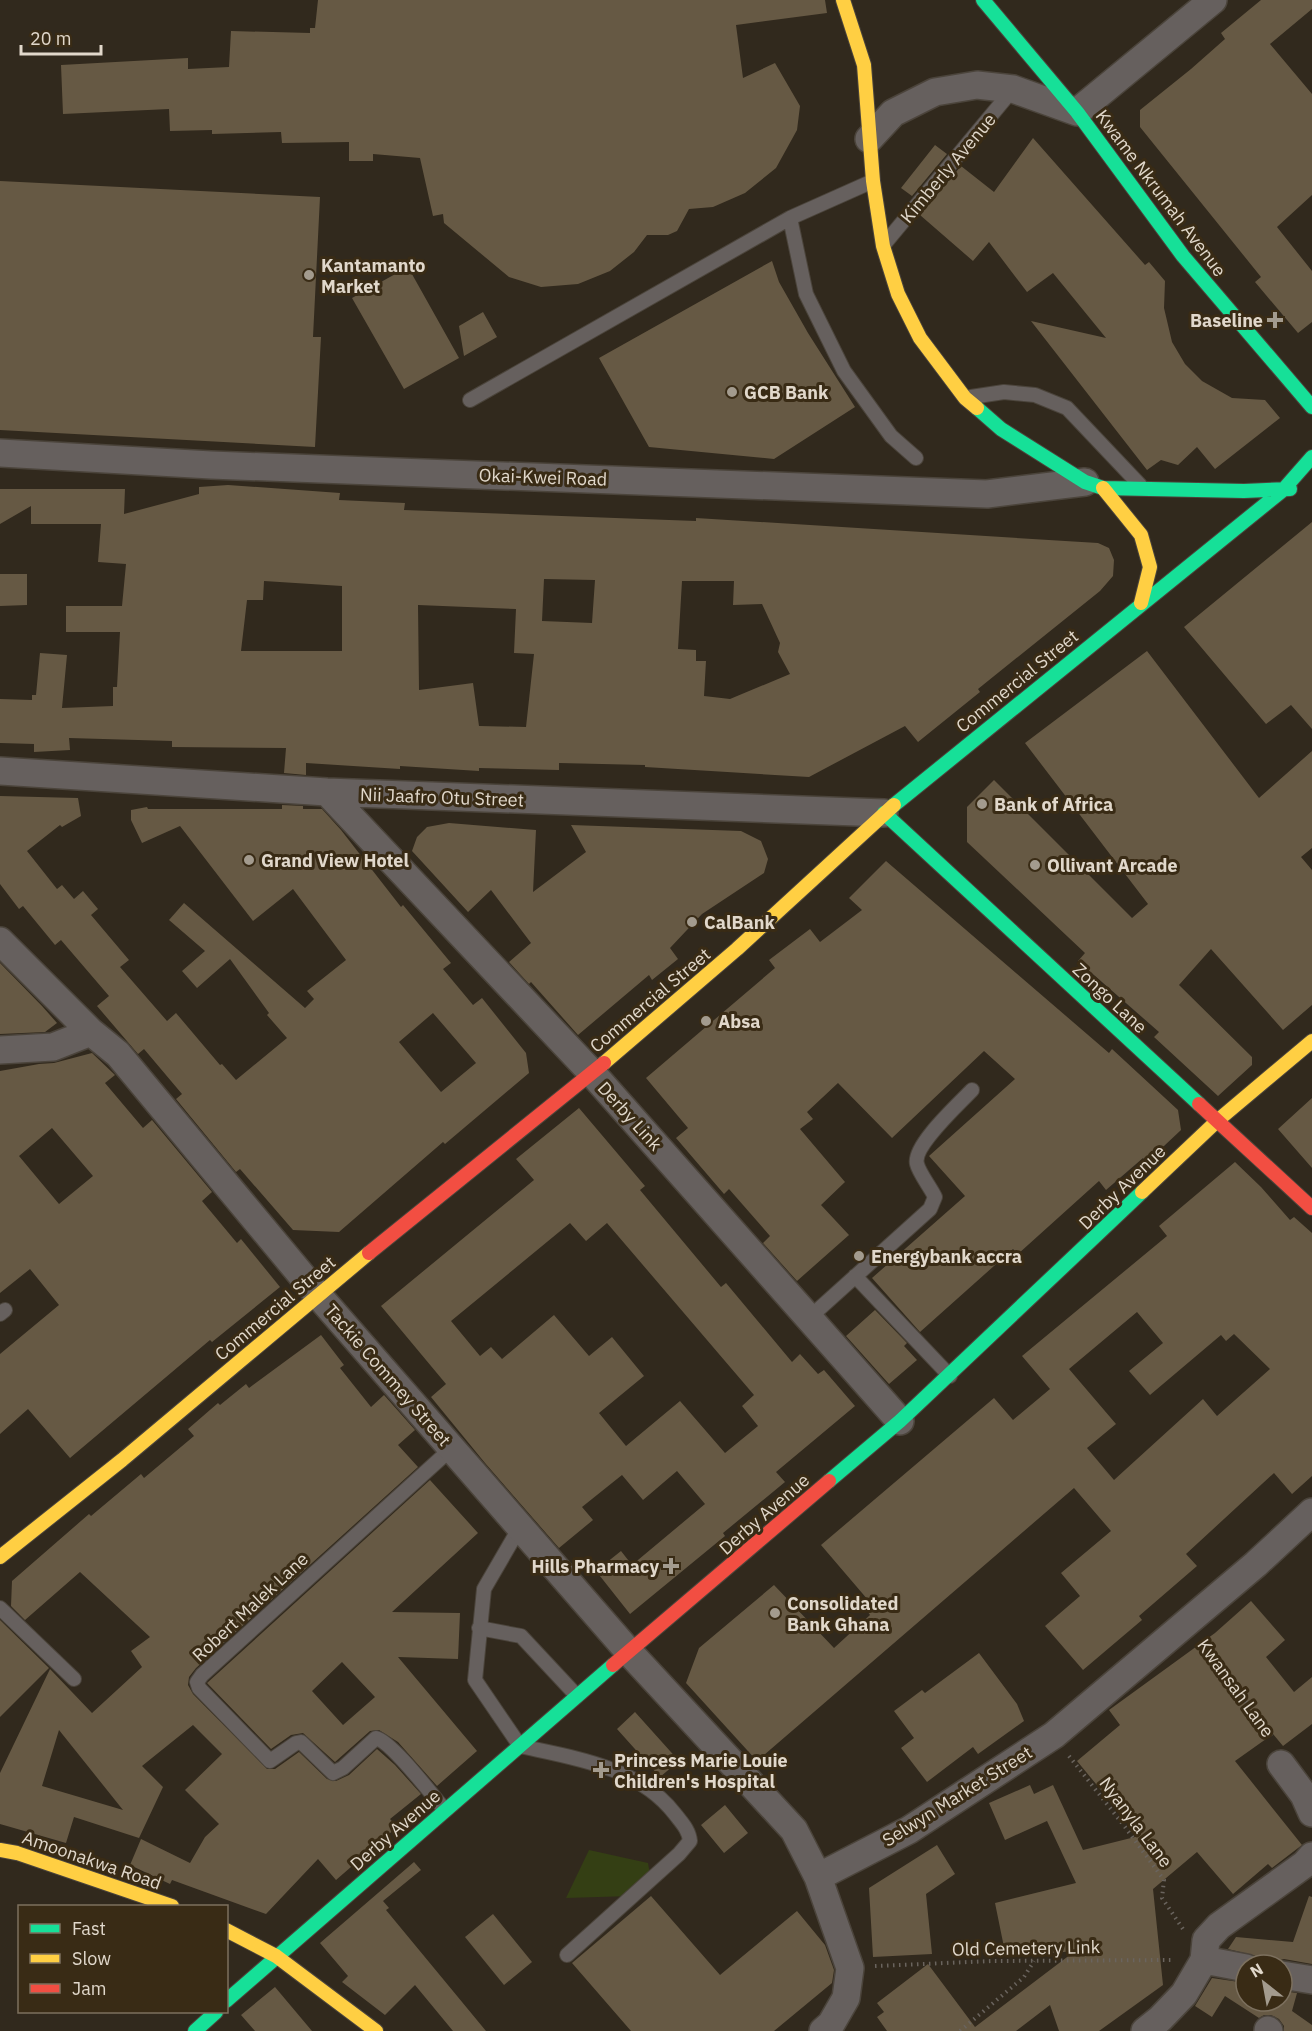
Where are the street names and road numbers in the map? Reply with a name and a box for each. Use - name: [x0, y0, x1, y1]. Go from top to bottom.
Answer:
- street label: Kwame Nkrumah Avenue: [1091, 105, 1231, 281]
- street label: Kimberly Avenue: [895, 108, 1001, 228]
- street label: Okai-Kwei Road: [478, 463, 608, 491]
- street label: Commercial Street: [951, 625, 1083, 737]
- street label: Nii Jaafro Otu Street: [360, 783, 524, 811]
- street label: Commercial Street: [585, 943, 715, 1057]
- street label: Zongo Lane: [1068, 958, 1152, 1038]
- street label: Derby Link: [593, 1077, 667, 1156]
- street label: Derby Avenue: [1074, 1140, 1170, 1234]
- street label: Commercial Street: [210, 1251, 340, 1365]
- street label: Tackie Commey Street: [320, 1299, 456, 1451]
- street label: Derby Avenue: [714, 1468, 814, 1560]
- street label: Robert Malek Lane: [187, 1547, 313, 1667]
- street label: Kwansah Lane: [1193, 1634, 1280, 1742]
- street label: Selwyn Market Street: [878, 1741, 1036, 1851]
- street label: Nyanyla Lane: [1094, 1772, 1178, 1872]
- street label: Derby Avenue: [345, 1784, 445, 1876]
- street label: Amoonakwa Road: [19, 1825, 165, 1895]
- street label: Old Cemetery Link: [952, 1935, 1101, 1961]

